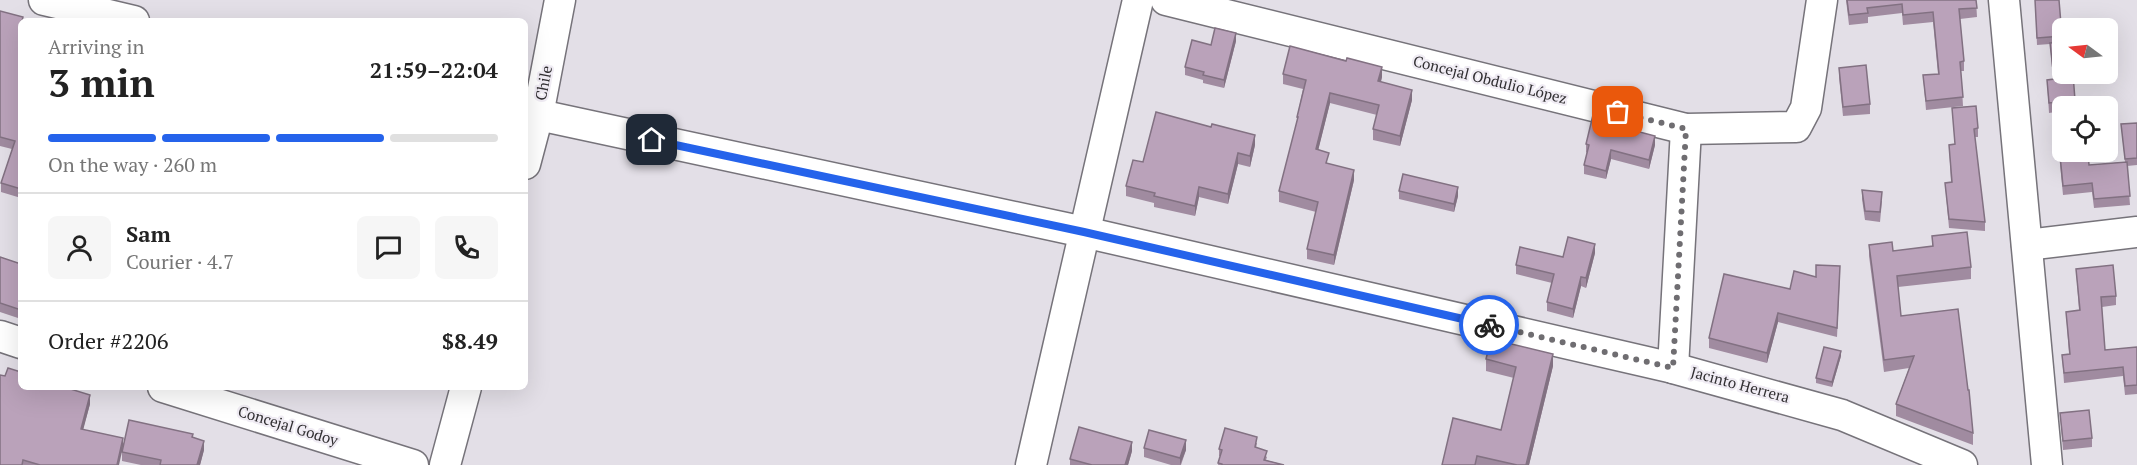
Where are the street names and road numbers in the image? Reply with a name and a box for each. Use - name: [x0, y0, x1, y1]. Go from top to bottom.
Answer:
- street label: Concejal Obdulio López: [1411, 50, 1569, 108]
- street label: Chile: [530, 64, 556, 102]
- street label: Jacinto Herrera: [1689, 361, 1792, 407]
- street label: Concejal Godoy: [236, 400, 341, 450]

